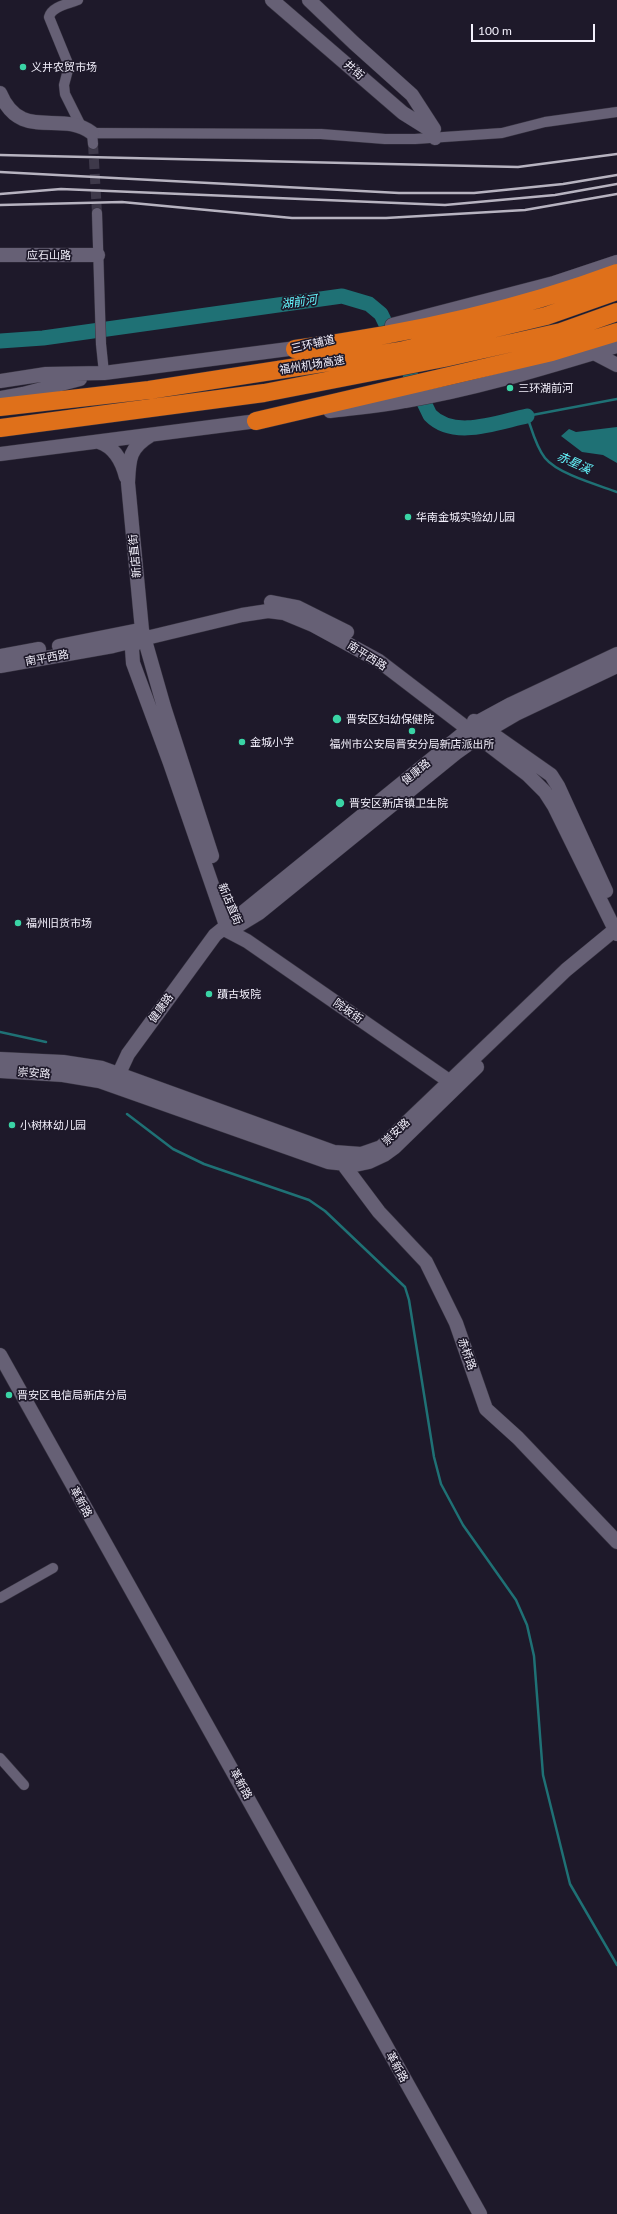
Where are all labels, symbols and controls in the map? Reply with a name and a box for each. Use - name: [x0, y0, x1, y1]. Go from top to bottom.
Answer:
- scale bar: [473, 16, 597, 42]
- text: 100 m: [478, 23, 512, 38]
- street label: 井街: [341, 58, 367, 82]
- place label: 义井农贸市场: [31, 60, 97, 74]
- marker: 义井农贸市场: [18, 62, 28, 72]
- street label: 应石山路: [27, 248, 71, 262]
- water label: 湖前河: [280, 292, 318, 312]
- street label: 三环辅道: [290, 333, 336, 355]
- street label: 福州机场高速: [278, 353, 346, 377]
- place label: 三环湖前河: [518, 381, 573, 395]
- marker: 三环湖前河: [505, 383, 515, 393]
- water label: 赤星溪: [555, 449, 593, 477]
- place label: 华南金城实验幼儿园: [416, 510, 515, 524]
- marker: 华南金城实验幼儿园: [403, 512, 413, 522]
- street label: 新店直街: [126, 533, 144, 579]
- street label: 南平西路: [345, 639, 389, 673]
- street label: 南平西路: [24, 648, 70, 668]
- place label: 晋安区妇幼保健院: [346, 712, 434, 726]
- marker: 晋安区妇幼保健院: [331, 713, 343, 725]
- marker: 福州市公安局晋安分局新店派出所: [407, 726, 417, 736]
- place label: 金城小学: [250, 735, 294, 749]
- marker: 金城小学: [237, 737, 247, 747]
- place label: 福州市公安局晋安分局新店派出所: [330, 737, 494, 751]
- street label: 健康路: [399, 756, 433, 788]
- place label: 晋安区新店镇卫生院: [349, 796, 448, 810]
- marker: 晋安区新店镇卫生院: [334, 797, 346, 809]
- street label: 新店直街: [215, 881, 245, 927]
- place label: 福州旧货市场: [26, 916, 92, 930]
- marker: 福州旧货市场: [13, 918, 23, 928]
- place label: 蹟古坂院: [217, 987, 261, 1001]
- marker: 蹟古坂院: [204, 989, 214, 999]
- street label: 健康路: [146, 991, 176, 1025]
- street label: 院坂街: [331, 996, 365, 1026]
- street label: 崇安路: [17, 1065, 51, 1081]
- street label: 崇安路: [380, 1116, 412, 1148]
- place label: 小树林幼儿园: [20, 1118, 86, 1132]
- marker: 小树林幼儿园: [7, 1120, 17, 1130]
- street label: 赤桥路: [455, 1336, 479, 1372]
- place label: 晋安区电信局新店分局: [17, 1388, 127, 1402]
- marker: 晋安区电信局新店分局: [4, 1390, 14, 1400]
- street label: 革新路: [67, 1484, 95, 1520]
- street label: 革新路: [227, 1766, 255, 1802]
- street label: 革新路: [383, 2049, 411, 2085]

